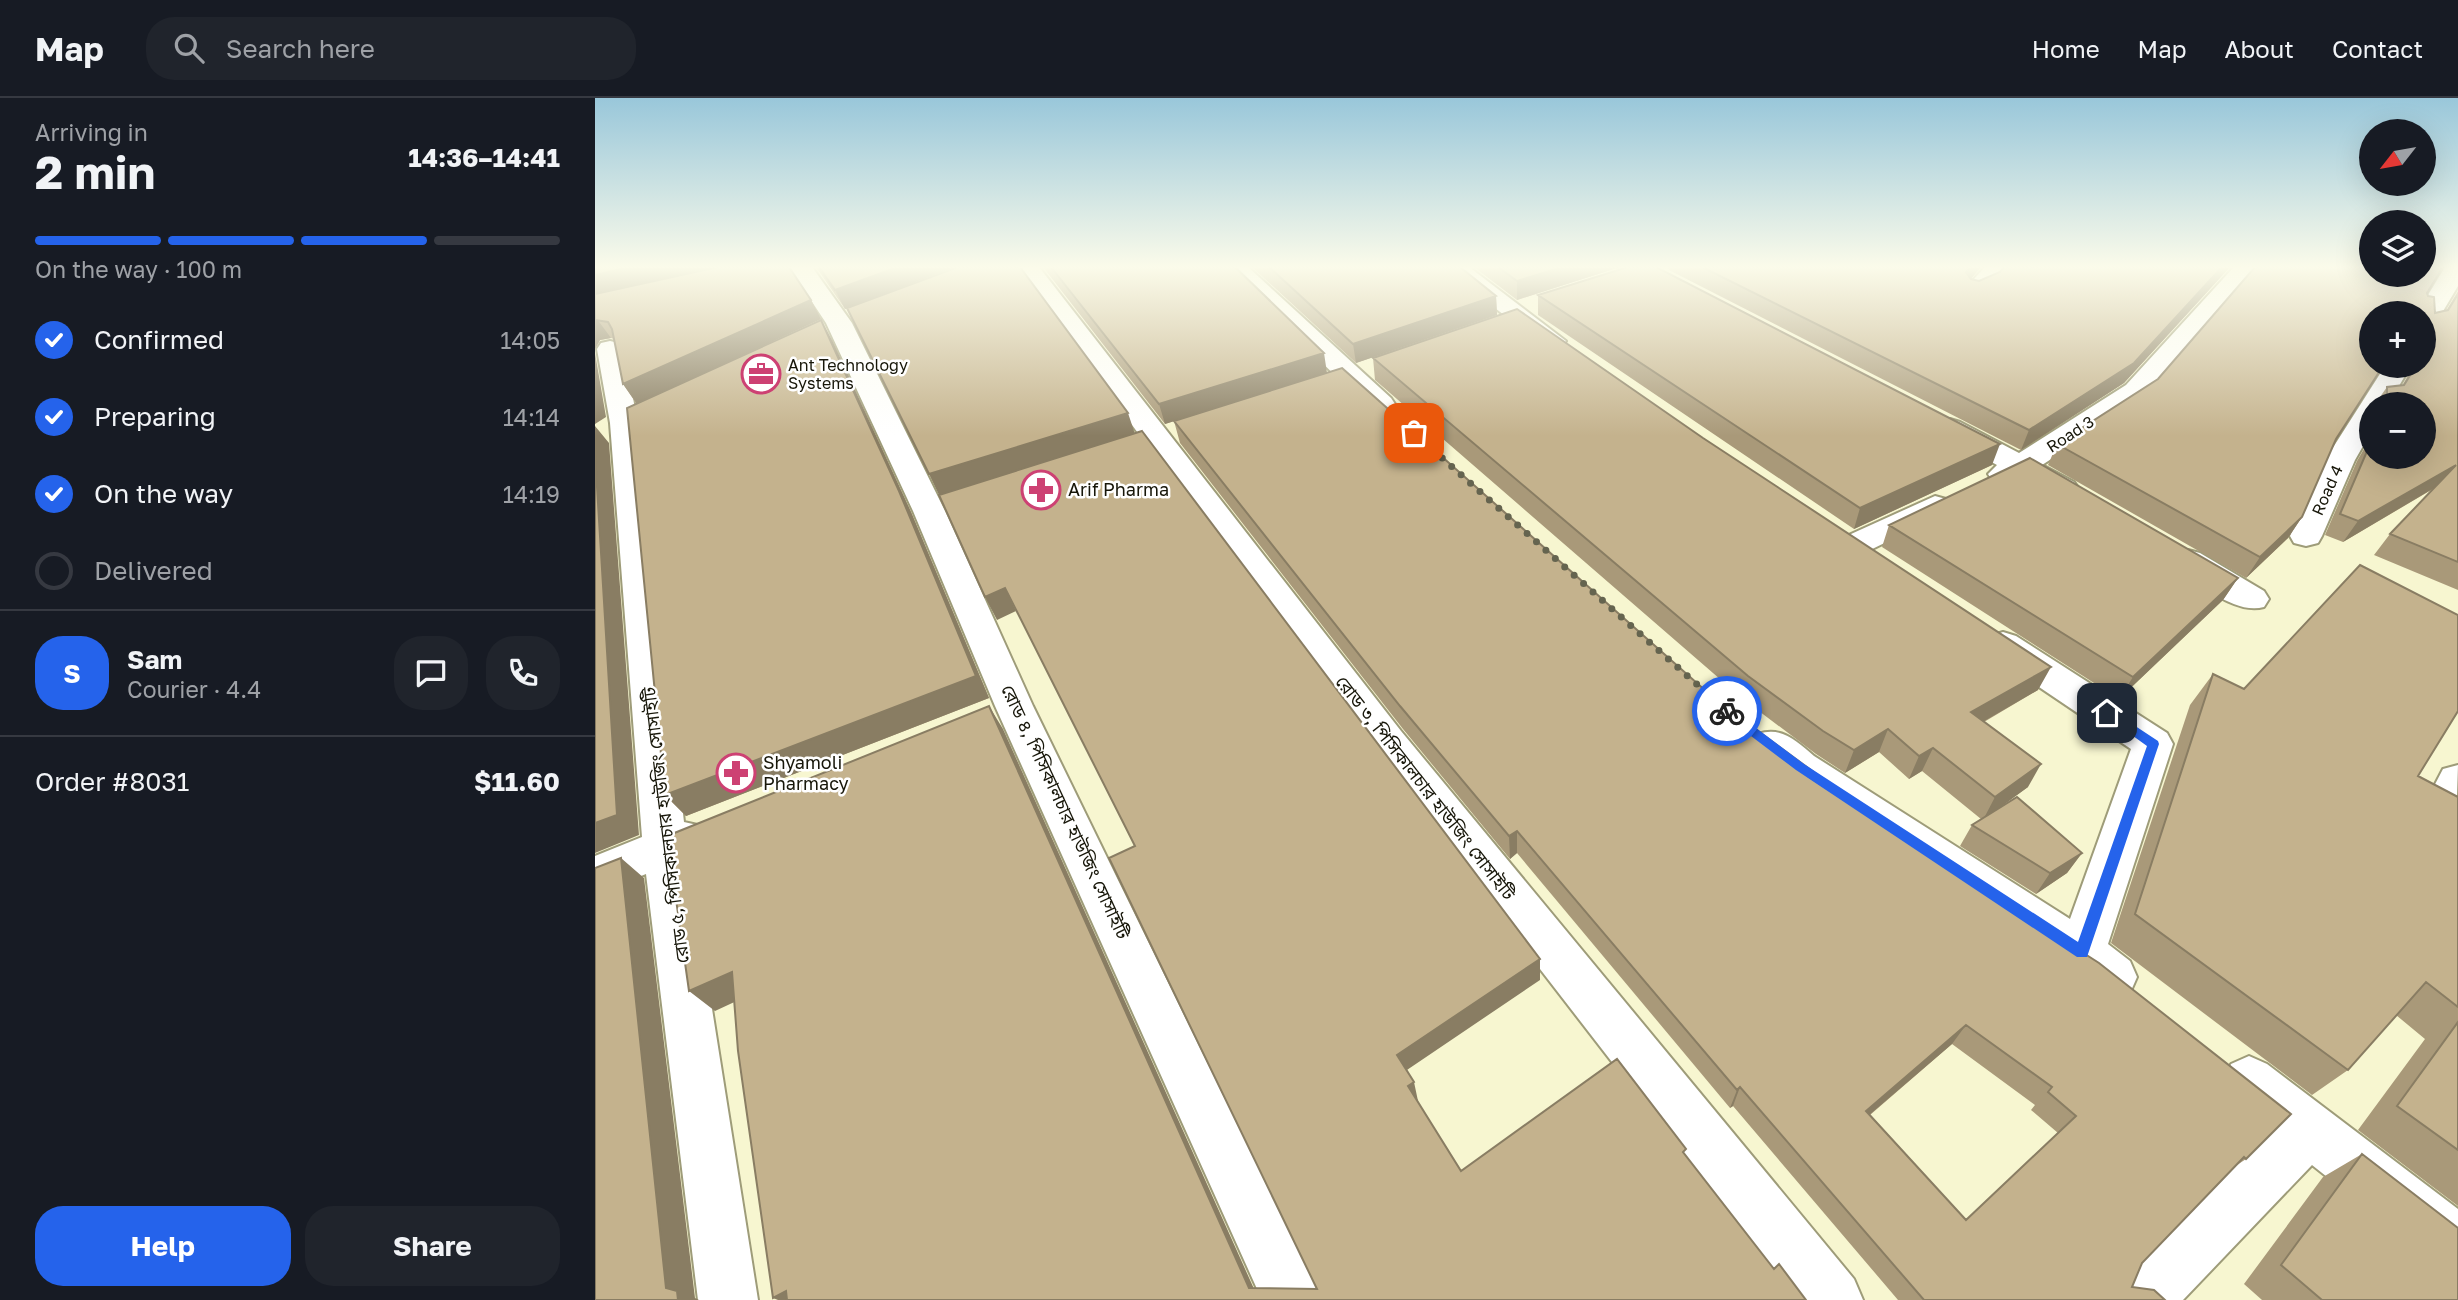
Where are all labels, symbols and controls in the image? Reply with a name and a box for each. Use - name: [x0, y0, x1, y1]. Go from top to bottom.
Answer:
- search box: [146, 17, 636, 80]
- text: Map: [35, 29, 104, 68]
- icon: search: [170, 29, 208, 67]
- text: Search here: [226, 33, 375, 64]
- text: Home: [2032, 34, 2100, 63]
- text: Map: [2138, 34, 2187, 63]
- text: About: [2225, 34, 2294, 63]
- text: Contact: [2332, 34, 2423, 63]
- text: Arriving in: [35, 118, 148, 146]
- north arrow: [2359, 119, 2436, 196]
- map controls: [2359, 119, 2436, 469]
- text: 14:36–14:41: [408, 142, 560, 173]
- text: 2 min: [35, 144, 155, 199]
- button: layers: [2359, 210, 2436, 287]
- text: On the way · 100 m: [35, 255, 242, 283]
- button: +: [2359, 301, 2436, 378]
- icon: check: [35, 321, 73, 359]
- text: Confirmed: [94, 324, 224, 355]
- text: 14:05: [500, 326, 560, 354]
- office icon: Ant Technology Systems: [740, 353, 782, 395]
- place label: Ant Technology Systems: [788, 355, 908, 393]
- button: −: [2359, 392, 2436, 469]
- icon: check: [35, 398, 73, 436]
- text: Preparing: [94, 401, 216, 432]
- text: 14:14: [503, 403, 560, 431]
- pin: [1384, 403, 1444, 463]
- street label: Road 3: [2043, 411, 2097, 457]
- icon: bag: [1395, 414, 1433, 452]
- street label: Road 4: [2307, 462, 2347, 518]
- pharmacy icon: Arif Pharma: [1020, 469, 1062, 511]
- icon: check: [35, 475, 73, 513]
- text: On the way: [94, 478, 233, 509]
- place label: Arif Pharma: [1068, 478, 1169, 500]
- text: 14:19: [503, 480, 560, 508]
- text: Delivered: [94, 555, 213, 586]
- button: chat: [394, 636, 468, 710]
- button: phone: [486, 636, 560, 710]
- text: Sam: [127, 644, 182, 675]
- text: S: [63, 658, 81, 689]
- street label: রোড ৩, পিসিকালচার হাউজিং সোসাইটি: [1331, 671, 1521, 905]
- text: Courier · 4.4: [127, 675, 261, 703]
- courier: [1692, 676, 1762, 746]
- street label: রোড ৪, পিসিকালচার হাউজিং সোসাইটি: [997, 681, 1135, 943]
- pin: [2077, 683, 2137, 743]
- street label: রোড ৫, পিসিকালচার হাউজিং সোসাইটি: [637, 684, 693, 965]
- icon: bike: [1708, 692, 1746, 730]
- icon: home: [2088, 694, 2126, 732]
- place label: Shyamoli Pharmacy: [763, 751, 849, 794]
- pharmacy icon: Shyamoli Pharmacy: [715, 752, 757, 794]
- text: Order #8031: [35, 766, 189, 797]
- text: $11.60: [474, 766, 560, 797]
- button: Help: [35, 1206, 291, 1286]
- button: Share: [305, 1206, 560, 1286]

